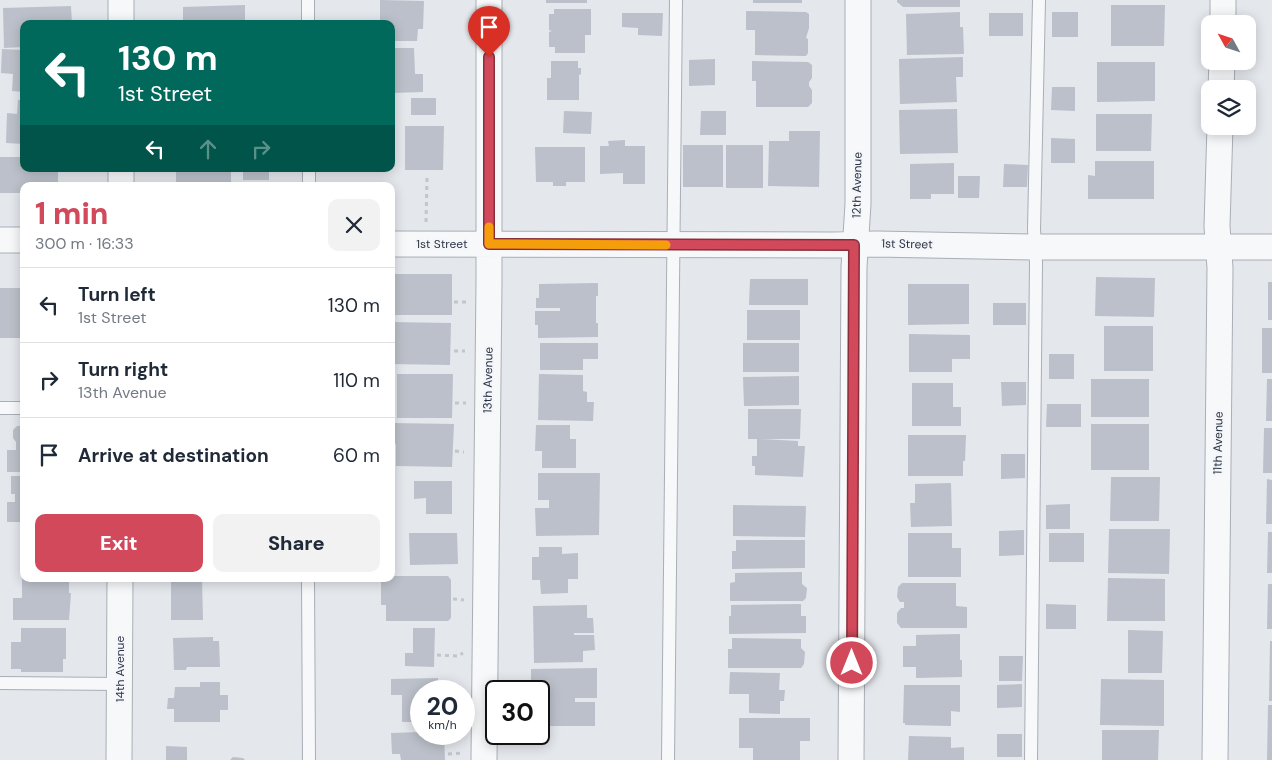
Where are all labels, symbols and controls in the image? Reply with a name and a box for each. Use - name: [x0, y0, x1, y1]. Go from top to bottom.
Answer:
- pin: [468, 6, 510, 57]
- icon: arrive: [475, 13, 503, 41]
- north arrow: [1201, 15, 1256, 70]
- map controls: [1201, 15, 1256, 135]
- text: 130 m: [118, 35, 218, 81]
- icon: left: [35, 40, 100, 105]
- text: 1st Street: [118, 79, 212, 108]
- button: layers: [1201, 80, 1256, 135]
- icon: left: [141, 135, 169, 163]
- icon: ahead: [194, 135, 222, 163]
- icon: right: [247, 135, 275, 163]
- street label: 12th Avenue: [848, 152, 866, 218]
- text: 1 min: [35, 194, 108, 233]
- button: close: [328, 199, 380, 251]
- text: 300 m · 16:33: [35, 233, 134, 254]
- street label: 1st Street: [416, 236, 468, 252]
- street label: 1st Street: [881, 236, 933, 252]
- text: Turn left: [78, 282, 156, 307]
- icon: left: [35, 291, 63, 319]
- text: 130 m: [328, 293, 380, 318]
- text: 1st Street: [78, 307, 147, 328]
- street label: 13th Avenue: [479, 346, 497, 413]
- text: Turn right: [78, 357, 168, 382]
- icon: right: [35, 366, 63, 394]
- text: 110 m: [333, 368, 380, 393]
- text: 13th Avenue: [78, 382, 167, 403]
- street label: 11th Avenue: [1209, 411, 1227, 475]
- icon: arrive: [35, 441, 63, 469]
- text: Arrive at destination: [78, 443, 269, 468]
- text: 60 m: [333, 443, 380, 468]
- button: Exit: [35, 514, 203, 572]
- button: Share: [213, 514, 380, 572]
- street label: 14th Avenue: [112, 636, 128, 702]
- position arrow: [825, 636, 877, 688]
- speed limit sign: 30: [485, 680, 550, 745]
- text: 20: [427, 690, 458, 723]
- text: km/h: [428, 717, 457, 733]

